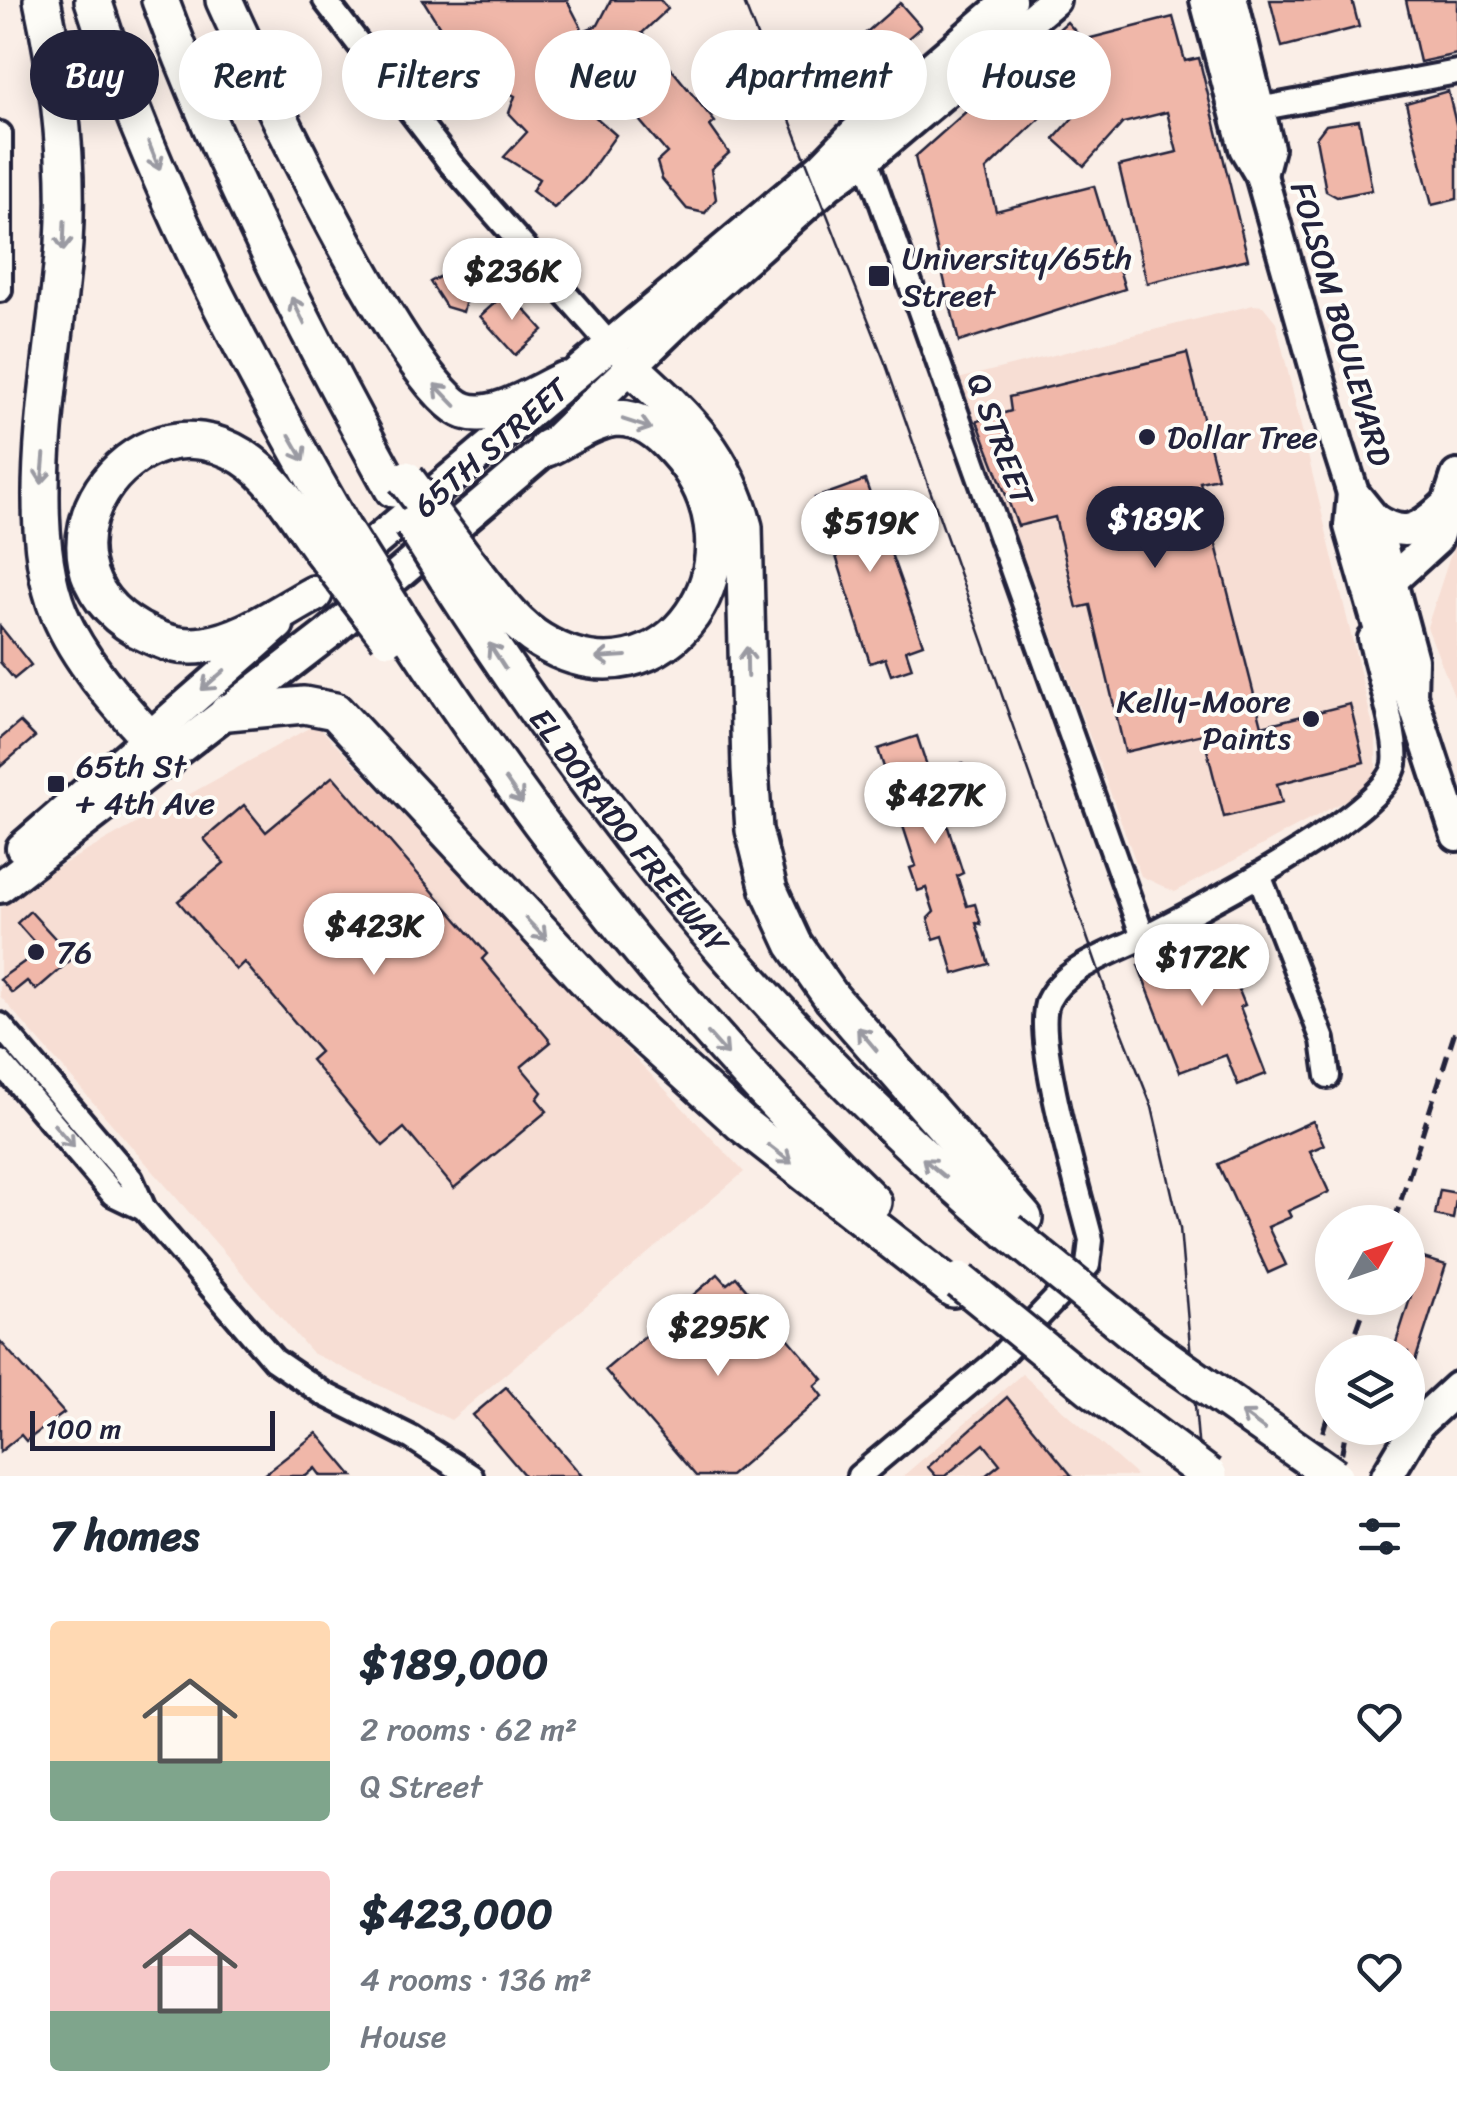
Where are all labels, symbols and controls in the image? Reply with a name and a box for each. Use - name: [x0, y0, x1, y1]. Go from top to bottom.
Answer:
- chip: Buy: [30, 30, 159, 120]
- chip: Rent: [179, 30, 322, 120]
- chip: Filters: [342, 30, 515, 120]
- chip: New: [535, 30, 671, 120]
- chip: Apartment: [691, 30, 927, 120]
- chip: House: [947, 30, 1111, 120]
- one-way arrow: [146, 140, 164, 171]
- street label: FOLSOM BOULEVARD: [1273, 175, 1409, 473]
- one-way arrow: [54, 219, 73, 251]
- place label: University/65th Street: [902, 230, 1132, 324]
- pin: $236K: [442, 238, 582, 323]
- text: $236K: [464, 242, 560, 299]
- marker: University/65th Street: [866, 263, 892, 289]
- one-way arrow: [287, 296, 306, 326]
- street label: 65TH STREET: [400, 362, 584, 533]
- street label: Q STREET: [950, 365, 1051, 515]
- one-way arrow: [433, 383, 457, 407]
- place label: Dollar Tree: [1167, 409, 1318, 466]
- one-way arrow: [621, 416, 652, 434]
- marker: Dollar Tree: [1136, 426, 1158, 448]
- one-way arrow: [287, 433, 307, 462]
- one-way arrow: [34, 453, 53, 485]
- pin: $189K: [1085, 486, 1225, 571]
- pin: $519K: [800, 490, 940, 575]
- text: $189K: [1108, 490, 1202, 547]
- text: $519K: [823, 494, 917, 551]
- one-way arrow: [486, 642, 507, 671]
- one-way arrow: [738, 646, 757, 678]
- one-way arrow: [595, 647, 627, 666]
- one-way arrow: [201, 669, 226, 692]
- place label: Kelly-Moore Paints: [1117, 673, 1291, 767]
- street label: EL DORADO FREEWAY: [514, 695, 745, 969]
- marker: Kelly-Moore Paints: [1300, 708, 1322, 730]
- place label: 65th St + 4th Ave: [75, 738, 215, 832]
- pin: $427K: [865, 762, 1005, 847]
- text: $427K: [886, 766, 984, 823]
- marker: 65th St + 4th Ave: [45, 773, 67, 795]
- one-way arrow: [503, 777, 524, 805]
- pin: $423K: [304, 893, 444, 978]
- text: $423K: [325, 897, 423, 954]
- one-way arrow: [524, 916, 548, 940]
- place label: 76: [56, 924, 92, 981]
- pin: $172K: [1132, 924, 1272, 1009]
- text: $172K: [1156, 928, 1248, 985]
- marker: 76: [25, 941, 47, 963]
- one-way arrow: [856, 1027, 878, 1053]
- one-way arrow: [707, 1031, 730, 1056]
- one-way arrow: [52, 1123, 74, 1149]
- one-way arrow: [766, 1143, 793, 1164]
- one-way arrow: [921, 1157, 947, 1179]
- north arrow: [1315, 1205, 1425, 1315]
- map controls: [1315, 1205, 1425, 1445]
- pin: $295K: [648, 1294, 788, 1379]
- text: $295K: [669, 1298, 767, 1355]
- button: layers: [1315, 1335, 1425, 1445]
- text: 100 m: [45, 1404, 121, 1453]
- scale bar: [30, 1406, 275, 1450]
- one-way arrow: [1240, 1410, 1268, 1431]
- text: 7 homes: [50, 1499, 199, 1573]
- icon: filters: [1352, 1509, 1407, 1564]
- text: $189,000: [360, 1627, 548, 1701]
- icon: home: [130, 1661, 250, 1781]
- icon: heart: [1352, 1694, 1407, 1749]
- text: 2 rooms · 62 m²: [360, 1701, 577, 1758]
- text: Q Street: [360, 1758, 482, 1815]
- text: $423,000: [360, 1877, 553, 1951]
- icon: home: [130, 1911, 250, 2031]
- icon: heart: [1352, 1944, 1407, 1999]
- text: 4 rooms · 136 m²: [360, 1951, 592, 2008]
- text: House: [360, 2008, 446, 2065]

